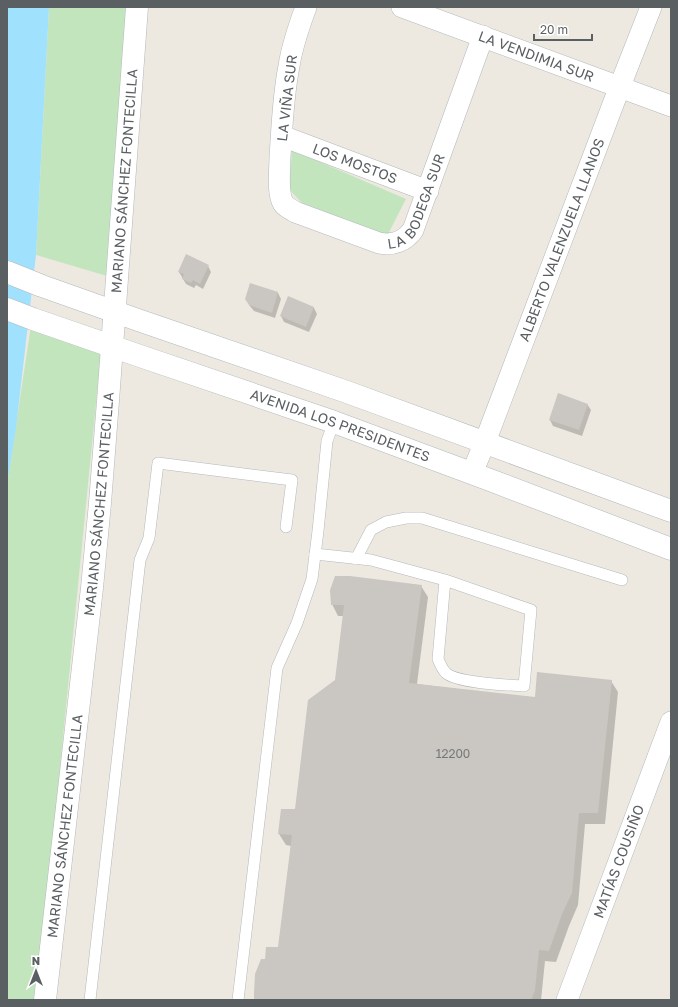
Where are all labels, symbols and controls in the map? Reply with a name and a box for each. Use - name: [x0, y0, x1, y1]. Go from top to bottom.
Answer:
- scale bar: [534, 16, 592, 42]
- text: 20 m: [540, 22, 568, 37]
- street label: LA VENDIMIA SUR: [476, 27, 597, 85]
- street label: LA VIÑA SUR: [273, 54, 300, 142]
- street label: MARIANO SÁNCHEZ FONTECILLA: [107, 68, 140, 294]
- street label: ALBERTO VALENZUELA LLANOS: [515, 136, 607, 343]
- street label: LOS MOSTOS: [310, 139, 400, 187]
- street label: LA BODEGA SUR: [386, 151, 448, 252]
- street label: AVENIDA LOS PRESIDENTES: [248, 385, 433, 465]
- street label: MARIANO SÁNCHEZ FONTECILLA: [80, 391, 117, 617]
- street label: MARIANO SÁNCHEZ FONTECILLA: [43, 713, 86, 939]
- house number: 12200: [436, 746, 470, 761]
- street label: MATÍAS COUSIÑO: [589, 802, 647, 920]
- north arrow: [16, 951, 56, 991]
- text: N: [32, 954, 40, 967]

